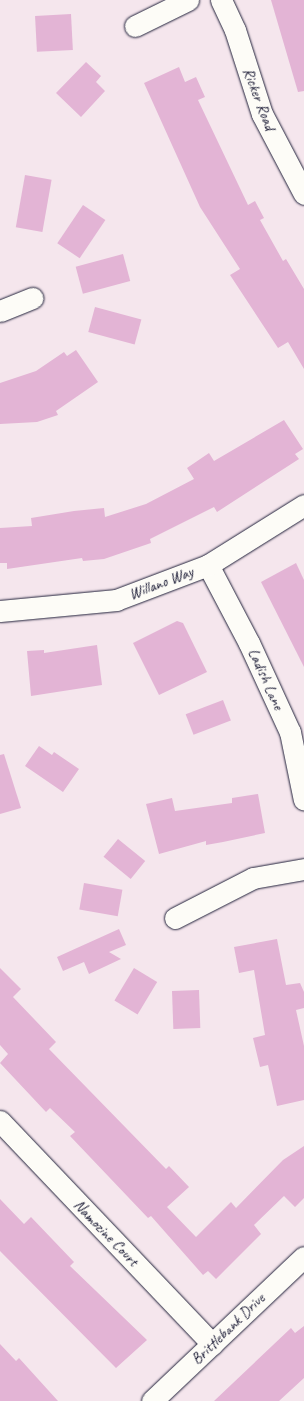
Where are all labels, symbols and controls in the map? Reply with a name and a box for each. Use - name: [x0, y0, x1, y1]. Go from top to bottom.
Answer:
- street label: Ricker Road: [238, 65, 280, 133]
- street label: Willano Way: [126, 562, 196, 604]
- street label: Ladish Lane: [244, 645, 288, 713]
- street label: Namozine Court: [69, 1196, 143, 1270]
- street label: Brittlebank Drive: [187, 1289, 269, 1369]

